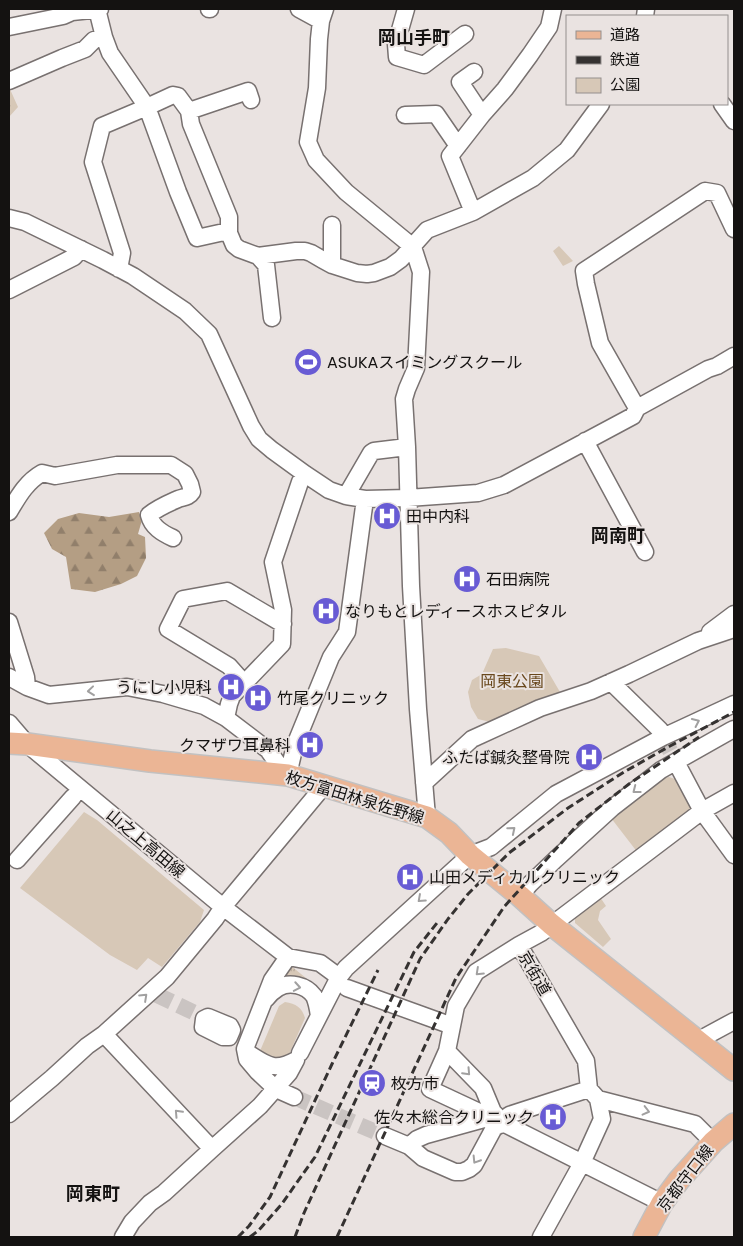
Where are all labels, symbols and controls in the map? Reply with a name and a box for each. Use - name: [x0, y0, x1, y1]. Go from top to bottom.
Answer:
- legend: [566, 15, 728, 105]
- text: 道路: [610, 24, 640, 45]
- district label: 岡山手町: [378, 25, 450, 50]
- text: 鉄道: [610, 49, 640, 70]
- text: 公園: [610, 74, 640, 95]
- sports icon: ASUKAスイミングスクール: [293, 347, 323, 377]
- place label: ASUKAスイミングスクール: [327, 351, 522, 374]
- hospital icon: 田中内科: [372, 501, 402, 531]
- place label: 田中内科: [406, 505, 470, 528]
- district label: 岡南町: [591, 523, 645, 548]
- hospital icon: 石田病院: [452, 564, 482, 594]
- place label: 石田病院: [486, 568, 550, 591]
- hospital icon: なりもとレディースホスピタル: [311, 596, 341, 626]
- place label: なりもとレディースホスピタル: [345, 600, 567, 623]
- park label: 岡東公園: [480, 670, 544, 693]
- hospital icon: うにし小児科: [216, 672, 246, 702]
- place label: うにし小児科: [116, 676, 212, 699]
- hospital icon: 竹尾クリニック: [243, 683, 273, 713]
- one-way arrow: [87, 685, 95, 696]
- place label: 竹尾クリニック: [277, 687, 389, 710]
- one-way arrow: [691, 717, 700, 728]
- hospital icon: クマザワ耳鼻科: [295, 730, 325, 760]
- place label: クマザワ耳鼻科: [179, 734, 291, 757]
- hospital icon: ふたば鍼灸整骨院: [574, 742, 604, 772]
- place label: ふたば鍼灸整骨院: [442, 746, 570, 769]
- street label: 枚方富田林泉佐野線: [283, 765, 427, 830]
- one-way arrow: [633, 784, 642, 792]
- street label: 山之上高田線: [102, 804, 190, 883]
- one-way arrow: [506, 827, 515, 836]
- hospital icon: 山田メディカルクリニック: [395, 862, 425, 892]
- place label: 山田メディカルクリニック: [429, 866, 620, 889]
- one-way arrow: [417, 893, 426, 902]
- street label: 京街道: [513, 947, 557, 1000]
- one-way arrow: [475, 966, 484, 975]
- one-way arrow: [292, 981, 301, 991]
- one-way arrow: [138, 994, 147, 1003]
- one-way arrow: [461, 1066, 470, 1075]
- station icon: 枚方市: [357, 1068, 387, 1098]
- place label: 枚方市: [391, 1072, 439, 1095]
- hospital icon: 佐々木総合クリニック: [538, 1102, 568, 1132]
- one-way arrow: [641, 1105, 650, 1116]
- place label: 佐々木総合クリニック: [374, 1106, 534, 1129]
- one-way arrow: [175, 1110, 184, 1119]
- street label: 京都守口線: [652, 1140, 719, 1217]
- one-way arrow: [473, 1154, 482, 1164]
- district label: 岡東町: [66, 1181, 120, 1206]

